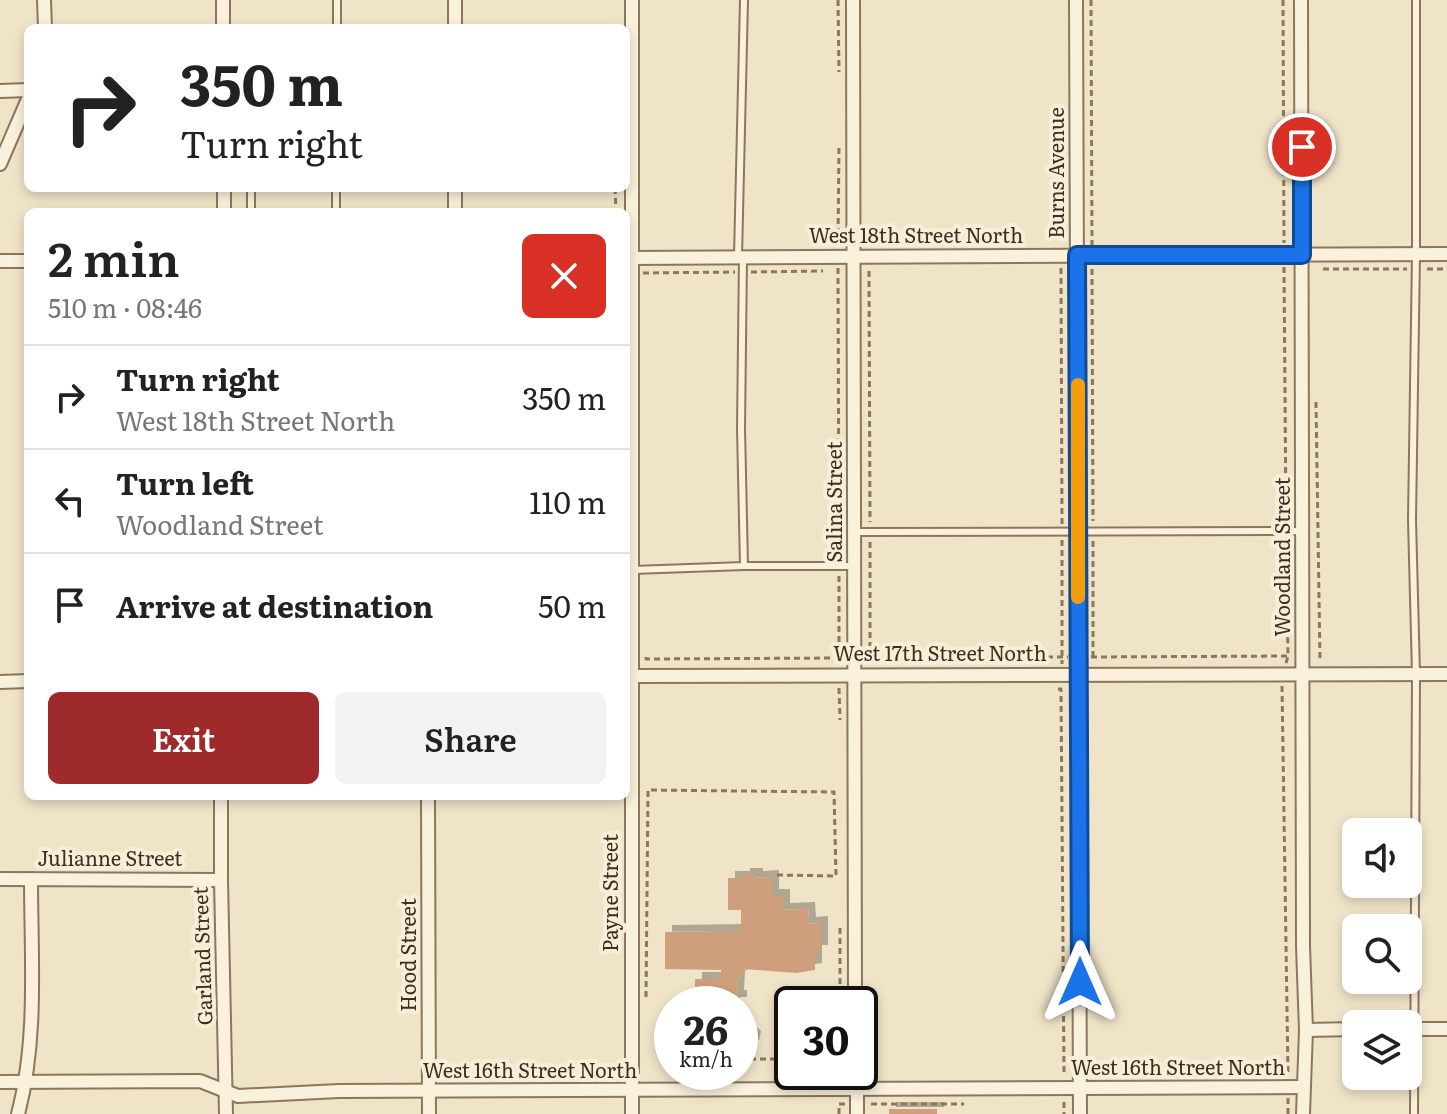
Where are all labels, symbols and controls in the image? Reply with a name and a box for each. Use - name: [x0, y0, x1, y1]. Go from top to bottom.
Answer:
- text: 350 m: [180, 40, 343, 123]
- icon: right: [48, 56, 152, 160]
- street label: Burns Avenue: [1040, 107, 1070, 239]
- pin: [1268, 113, 1336, 181]
- text: Turn right: [180, 116, 363, 169]
- icon: arrive: [1280, 125, 1324, 169]
- street label: West 18th Street North: [809, 219, 1023, 249]
- text: 2 min: [48, 221, 180, 292]
- button: close: [522, 234, 606, 318]
- text: 510 m · 08:46: [48, 287, 202, 326]
- text: Turn right: [116, 356, 280, 400]
- icon: right: [48, 375, 92, 419]
- text: 350 m: [522, 375, 606, 419]
- text: West 18th Street North: [116, 400, 395, 439]
- street label: Salina Street: [818, 441, 848, 563]
- text: Turn left: [116, 460, 254, 504]
- street label: Woodland Street: [1266, 477, 1296, 637]
- icon: left: [48, 479, 92, 523]
- text: 110 m: [529, 479, 606, 523]
- text: Woodland Street: [116, 504, 323, 543]
- icon: arrive: [48, 583, 92, 627]
- text: Arrive at destination: [116, 583, 433, 627]
- text: 50 m: [538, 583, 606, 627]
- street label: West 17th Street North: [833, 637, 1047, 667]
- button: Exit: [48, 692, 319, 784]
- button: Share: [335, 692, 606, 784]
- map controls: [1342, 818, 1422, 1090]
- button: sound: [1342, 818, 1422, 898]
- street label: Payne Street: [594, 834, 624, 952]
- street label: Julianne Street: [38, 842, 182, 872]
- street label: Garland Street: [184, 886, 218, 1026]
- street label: Hood Street: [392, 898, 422, 1012]
- button: search: [1342, 914, 1422, 994]
- position arrow: [1038, 940, 1122, 1024]
- speed limit sign: 30: [774, 986, 878, 1090]
- text: 26: [684, 998, 728, 1057]
- button: layers: [1342, 1010, 1422, 1090]
- text: km/h: [679, 1043, 733, 1073]
- street label: West 16th Street North: [1071, 1051, 1285, 1081]
- street label: West 16th Street North: [423, 1054, 637, 1084]

